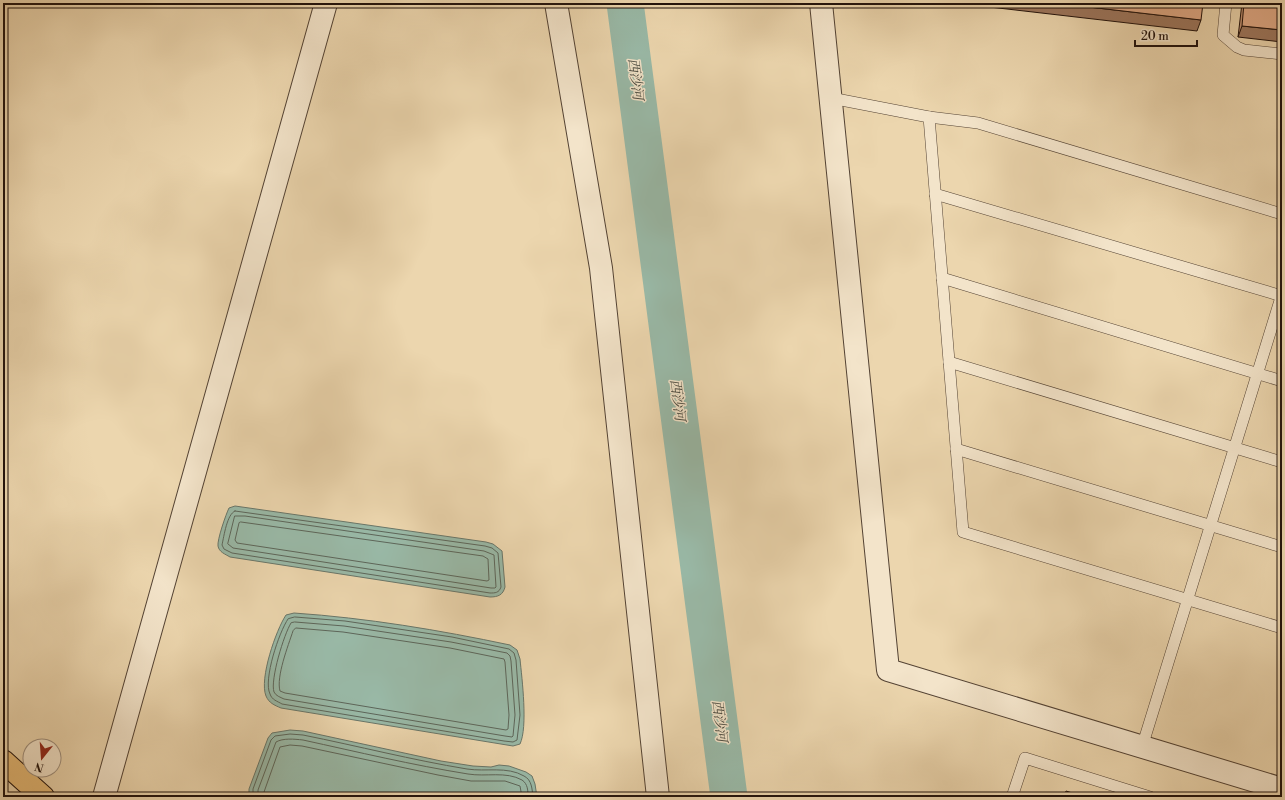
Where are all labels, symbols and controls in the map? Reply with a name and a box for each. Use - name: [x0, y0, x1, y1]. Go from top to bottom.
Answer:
- scale bar: [1135, 22, 1197, 48]
- text: 20 m: [1141, 29, 1169, 44]
- water label: 西沙河: [624, 57, 647, 104]
- water label: 西沙河: [666, 378, 689, 425]
- water label: 西沙河: [708, 699, 731, 746]
- north arrow: [22, 738, 62, 778]
- text: N: [33, 759, 46, 775]

